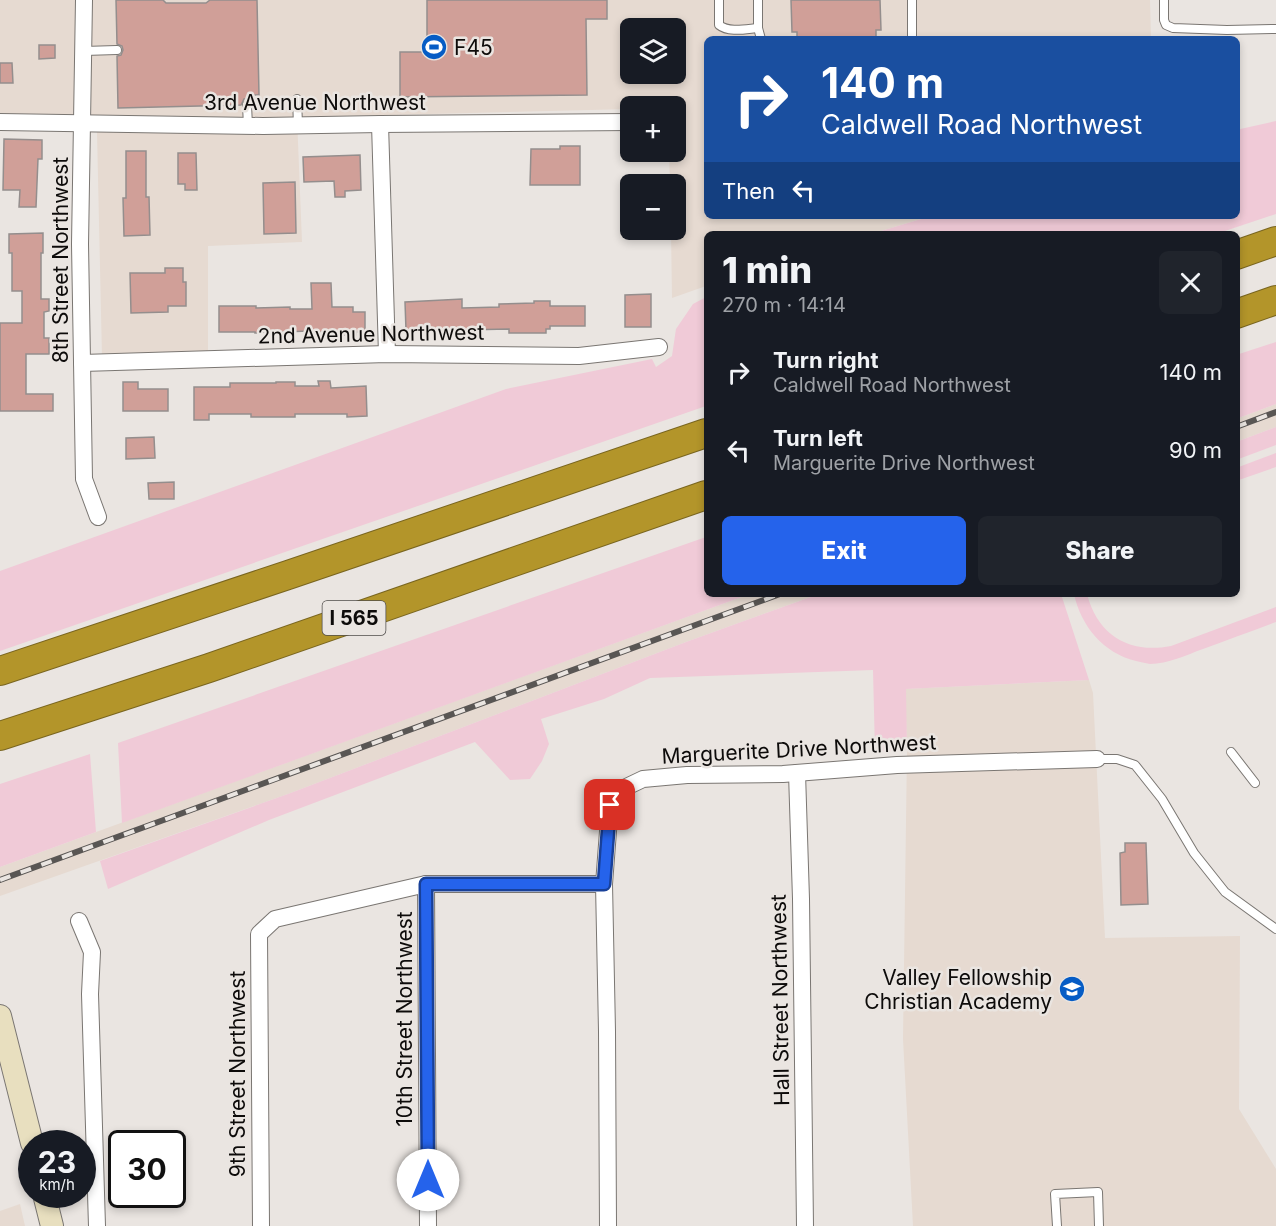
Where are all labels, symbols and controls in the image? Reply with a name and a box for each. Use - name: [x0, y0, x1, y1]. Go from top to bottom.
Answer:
- map controls: [620, 18, 686, 240]
- button: layers: [620, 18, 686, 84]
- sports icon: F45: [419, 32, 449, 62]
- place label: F45: [454, 35, 493, 60]
- text: 140 m: [821, 57, 944, 108]
- icon: right: [722, 60, 800, 138]
- street label: 3rd Avenue Northwest: [204, 90, 426, 115]
- button: +: [620, 96, 686, 162]
- text: Caldwell Road Northwest: [821, 108, 1142, 141]
- street label: 8th Street Northwest: [48, 157, 73, 363]
- button: −: [620, 174, 686, 240]
- icon: left: [787, 174, 820, 207]
- text: Then: [722, 178, 775, 204]
- text: 1 min: [722, 248, 812, 292]
- button: close: [1159, 251, 1222, 314]
- text: 270 m · 14:14: [722, 293, 846, 317]
- street label: 2nd Avenue Northwest: [258, 320, 485, 348]
- text: Turn right: [773, 347, 879, 373]
- icon: right: [722, 356, 755, 389]
- text: 140 m: [1160, 359, 1222, 385]
- text: Caldwell Road Northwest: [773, 373, 1011, 397]
- text: Turn left: [773, 425, 863, 451]
- icon: left: [722, 434, 755, 467]
- text: 90 m: [1169, 437, 1222, 463]
- text: Marguerite Drive Northwest: [773, 451, 1035, 475]
- button: Exit: [722, 516, 966, 585]
- button: Share: [978, 516, 1222, 585]
- road number: I 565: [322, 601, 386, 635]
- street label: Marguerite Drive Northwest: [661, 729, 937, 769]
- pin: [584, 779, 635, 830]
- icon: arrive: [593, 788, 626, 821]
- street label: Hall Street Northwest: [766, 894, 794, 1106]
- street label: 10th Street Northwest: [392, 911, 417, 1127]
- place label: Valley Fellowship Christian Academy: [864, 965, 1052, 1014]
- street label: 9th Street Northwest: [225, 971, 250, 1177]
- school or university icon: Valley Fellowship Christian Academy: [1057, 974, 1087, 1004]
- speed limit sign: 30: [108, 1130, 186, 1208]
- text: 23: [38, 1144, 76, 1180]
- position arrow: [396, 1148, 460, 1212]
- text: km/h: [39, 1175, 75, 1194]

